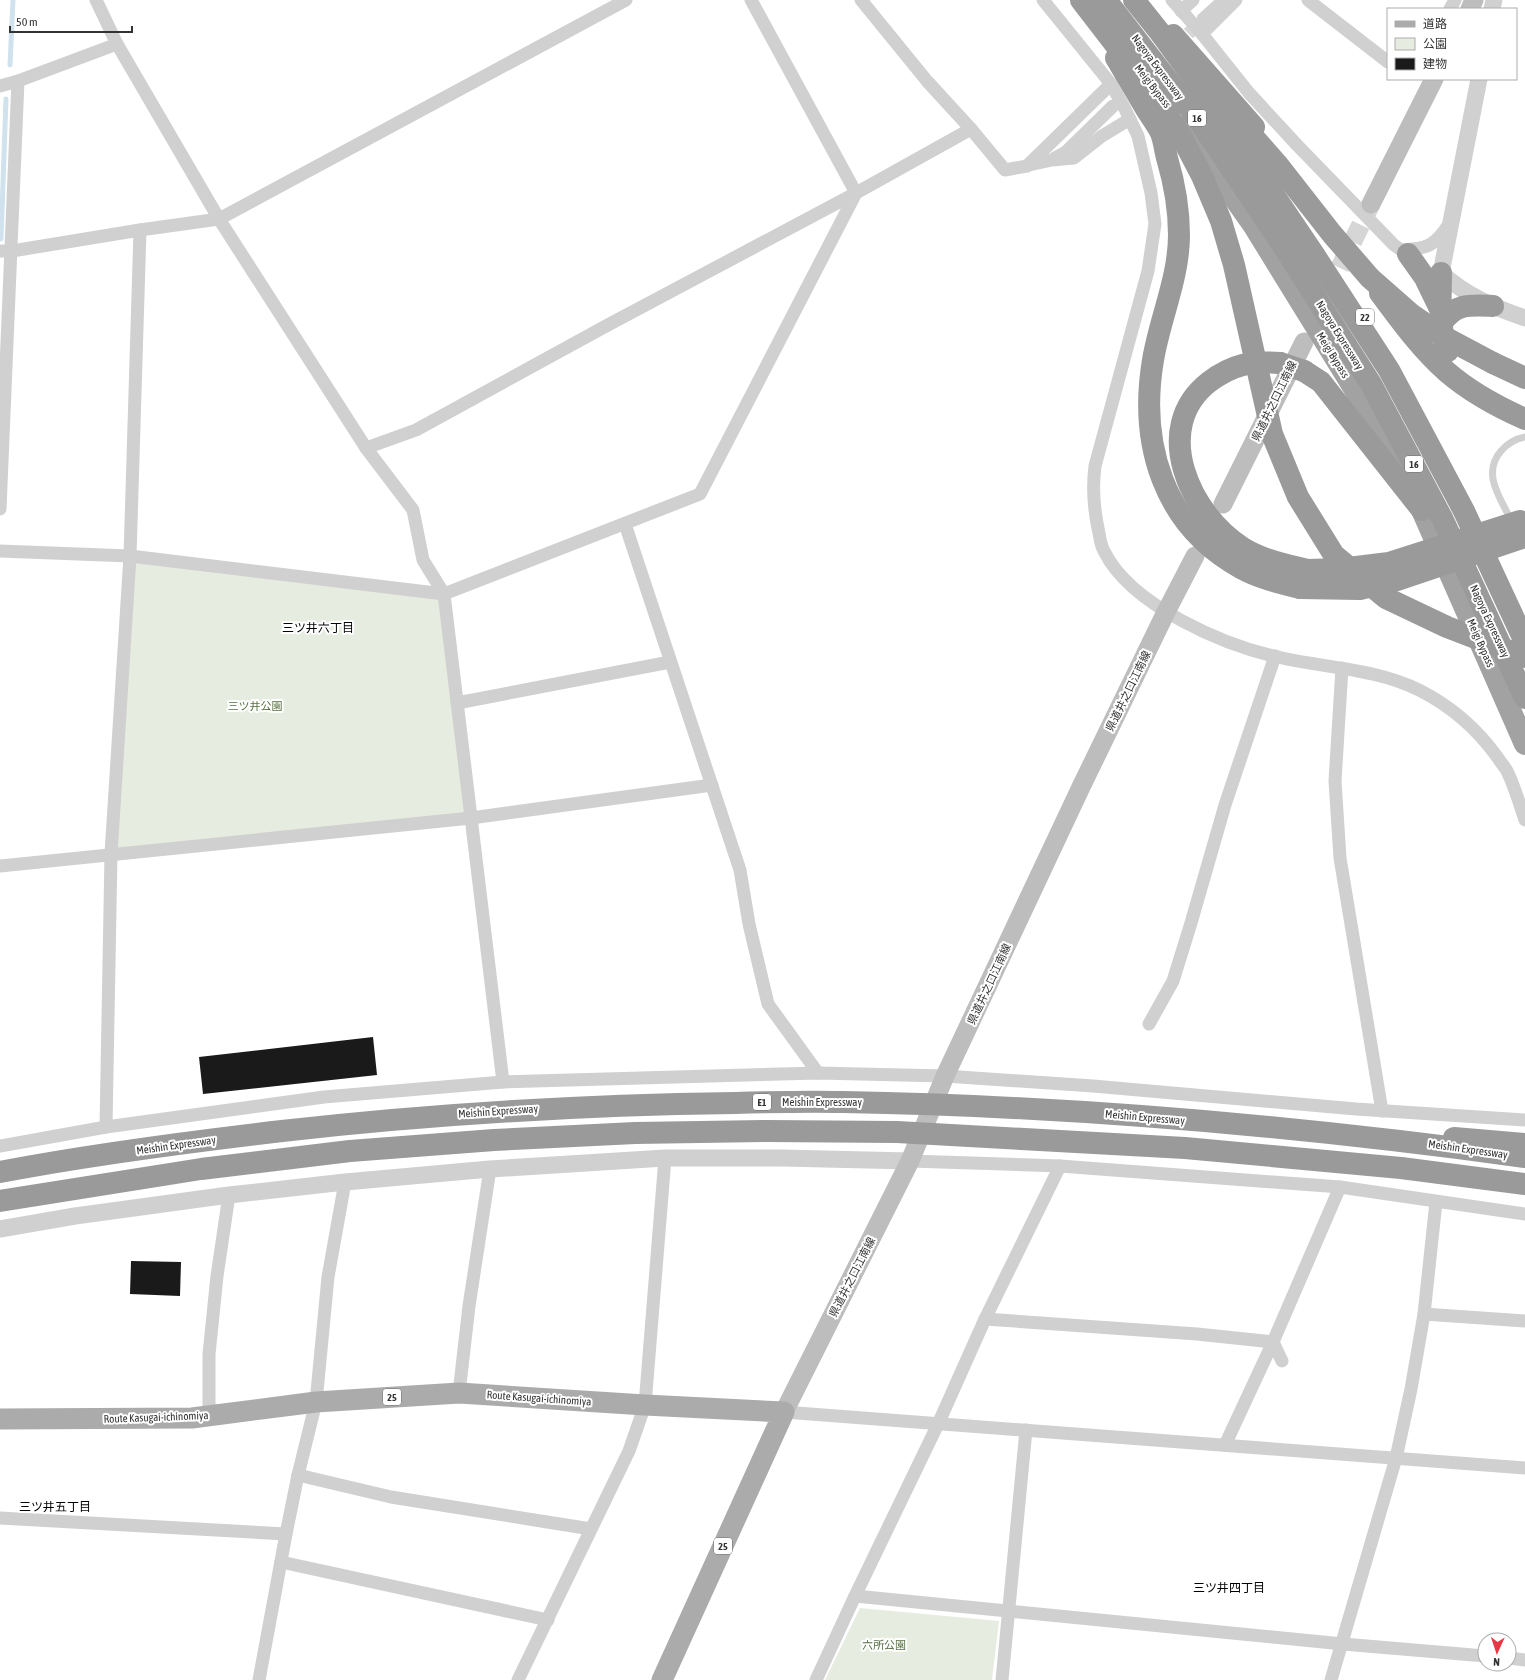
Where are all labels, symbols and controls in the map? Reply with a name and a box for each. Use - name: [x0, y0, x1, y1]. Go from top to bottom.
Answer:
- scale bar: [10, 8, 132, 34]
- legend: [1387, 8, 1517, 80]
- text: 50 m: [16, 15, 38, 29]
- text: 道路: [1423, 17, 1447, 31]
- street label: Nagoya Expressway: [1130, 32, 1187, 102]
- text: 公園: [1423, 37, 1447, 51]
- text: 建物: [1423, 57, 1447, 71]
- street label: Meigi Bypass: [1132, 62, 1174, 110]
- road number: 16: [1188, 110, 1206, 126]
- street label: Nagoya Expressway: [1314, 298, 1366, 372]
- road number: 22: [1356, 309, 1374, 325]
- street label: Meigi Bypass: [1314, 330, 1352, 380]
- street label: 県道井之口江南線: [1249, 359, 1299, 443]
- road number: 16: [1405, 456, 1423, 472]
- street label: Nagoya Expressway: [1468, 583, 1512, 660]
- street label: Meigi Bypass: [1465, 617, 1497, 669]
- district label: 三ツ井六丁目: [282, 621, 354, 635]
- street label: 県道井之口江南線: [1103, 649, 1153, 733]
- park label: 三ツ井公園: [228, 700, 283, 712]
- street label: 県道井之口江南線: [965, 942, 1013, 1026]
- road number: E1: [753, 1094, 771, 1110]
- street label: Meishin Expressway: [782, 1096, 862, 1108]
- street label: Meishin Expressway: [458, 1102, 539, 1120]
- street label: Meishin Expressway: [1105, 1108, 1186, 1127]
- street label: Meishin Expressway: [136, 1133, 217, 1157]
- street label: Meishin Expressway: [1428, 1137, 1509, 1161]
- street label: 県道井之口江南線: [827, 1235, 877, 1319]
- street label: Route Kasugai-ichinomiya: [486, 1388, 592, 1408]
- road number: 25: [383, 1389, 401, 1405]
- street label: Route Kasugai-ichinomiya: [103, 1409, 209, 1425]
- district label: 三ツ井五丁目: [19, 1500, 91, 1514]
- road number: 25: [714, 1538, 732, 1554]
- district label: 三ツ井四丁目: [1193, 1581, 1265, 1595]
- north arrow: [1477, 1632, 1517, 1672]
- park label: 六所公園: [862, 1639, 906, 1651]
- text: N: [1493, 1656, 1500, 1668]

